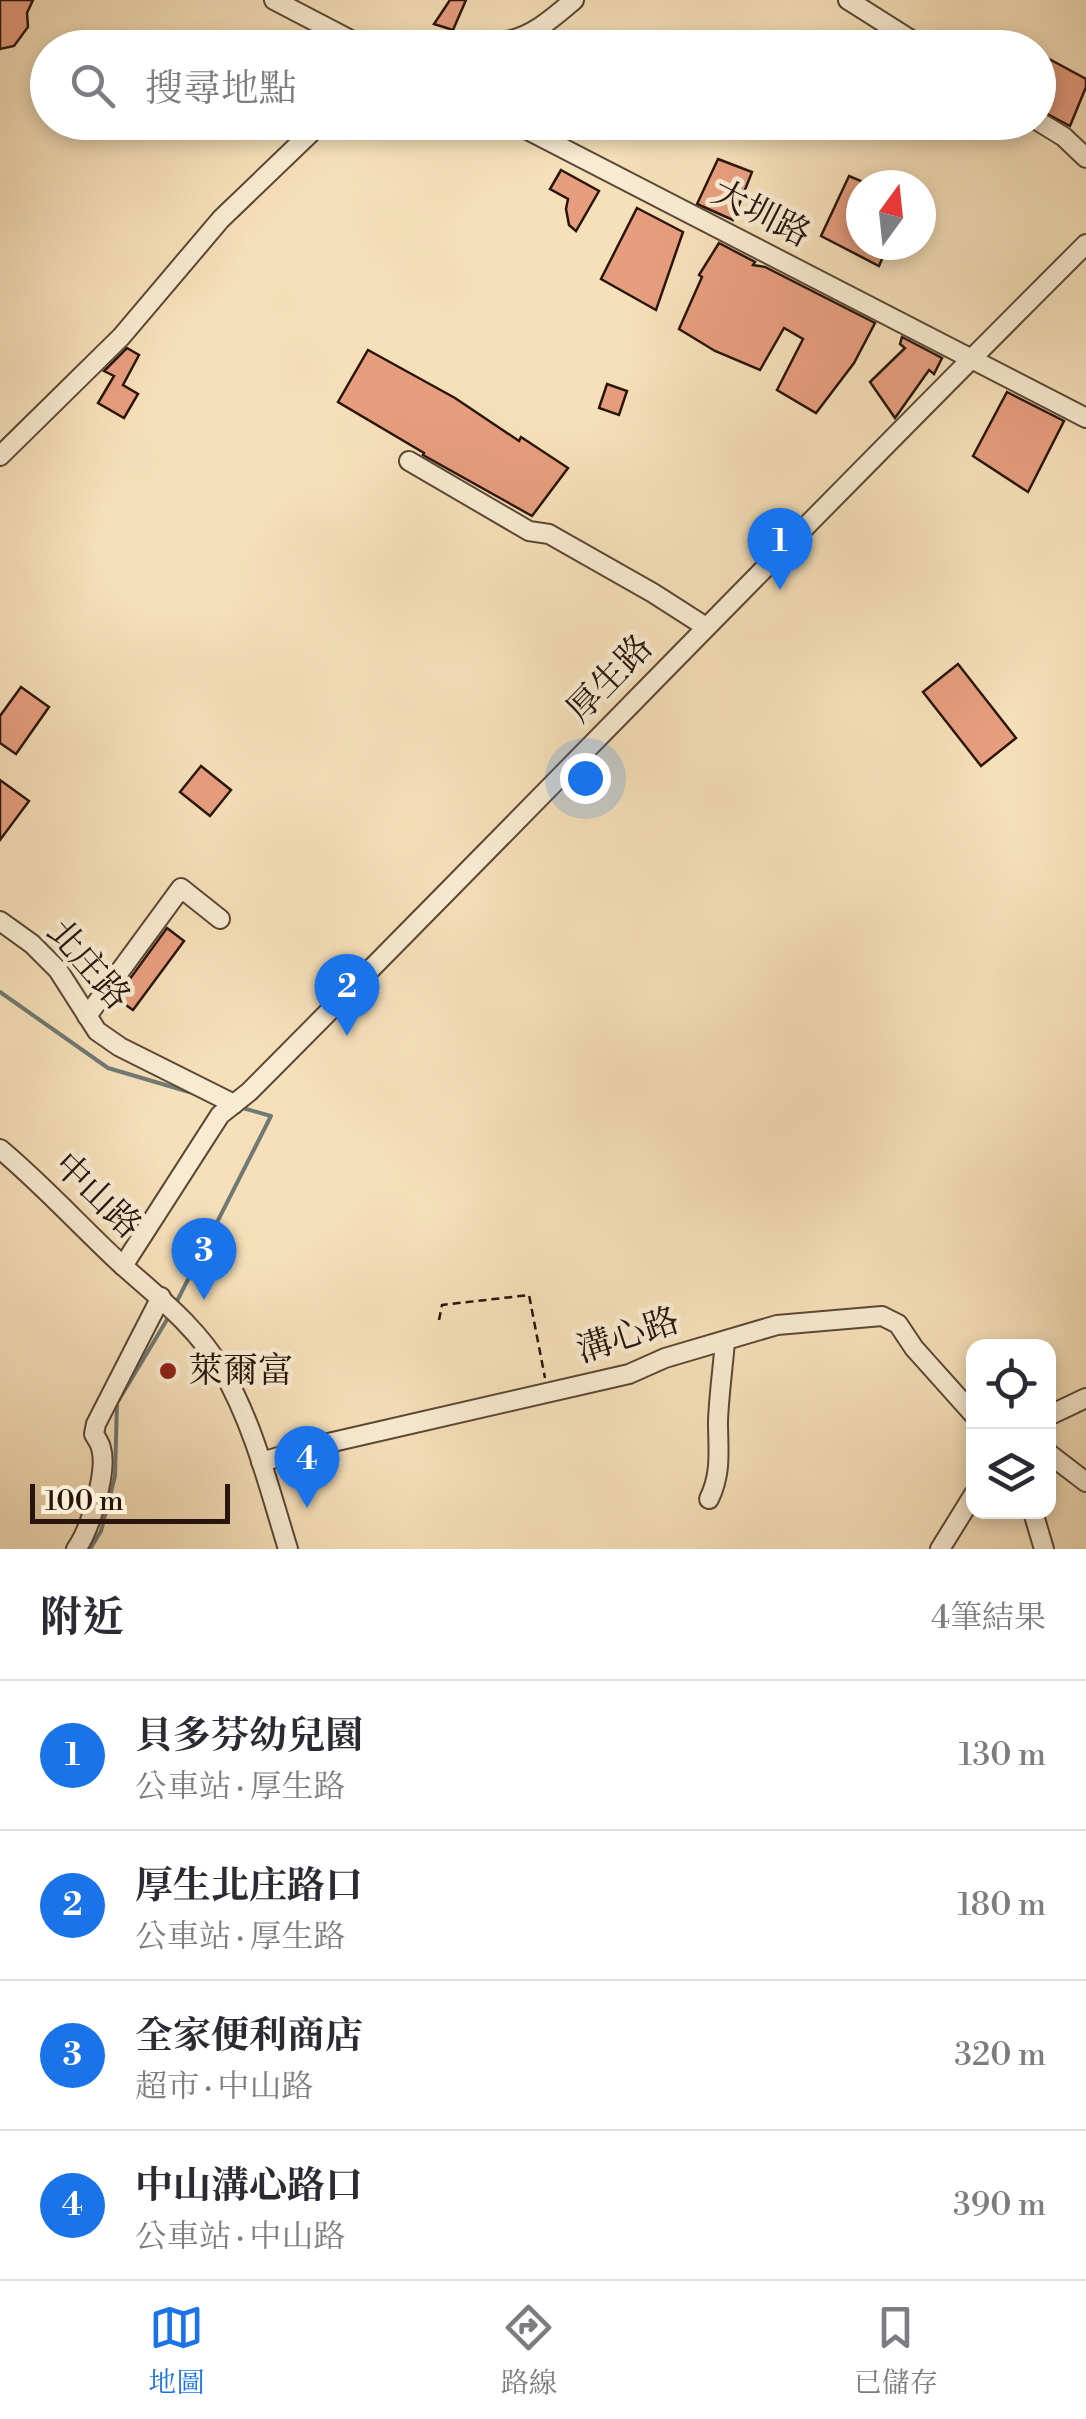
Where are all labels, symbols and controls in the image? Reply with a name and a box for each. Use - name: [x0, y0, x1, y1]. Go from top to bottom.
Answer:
- search box: [30, 30, 1056, 140]
- icon: search: [65, 58, 120, 113]
- text: 搜尋地點: [145, 66, 297, 113]
- north arrow: [846, 170, 936, 260]
- street label: 大圳路: [704, 171, 818, 257]
- pin: 1: [748, 508, 812, 590]
- street label: 厚生路: [558, 626, 662, 732]
- your location: [560, 753, 611, 804]
- street label: 北庄路: [37, 911, 139, 1019]
- pin: 2: [314, 954, 380, 1036]
- street label: 中山路: [44, 1144, 150, 1248]
- pin: 3: [172, 1218, 236, 1300]
- street label: 溝心路: [571, 1299, 685, 1373]
- map controls: [966, 1339, 1056, 1519]
- button: locate: [966, 1339, 1056, 1429]
- place label: 萊爾富: [188, 1350, 293, 1393]
- marker: 萊爾富: [157, 1360, 179, 1382]
- pin: 4: [274, 1426, 340, 1508]
- button: layers: [966, 1429, 1056, 1519]
- scale bar: [30, 1479, 230, 1524]
- text: 100 m: [45, 1484, 124, 1519]
- text: 附近: [40, 1592, 124, 1645]
- text: 4筆結果: [931, 1598, 1046, 1638]
- text: 貝多芬幼兒園: [135, 1713, 363, 1760]
- text: 1: [65, 1735, 80, 1775]
- text: 130 m: [959, 1735, 1046, 1775]
- text: 公車站 · 厚生路: [135, 1767, 346, 1807]
- text: 厚生北庄路口: [135, 1863, 363, 1910]
- text: 2: [62, 1885, 83, 1925]
- text: 180 m: [957, 1885, 1046, 1925]
- text: 公車站 · 厚生路: [135, 1917, 346, 1957]
- text: 全家便利商店: [135, 2013, 363, 2060]
- text: 3: [63, 2035, 82, 2075]
- text: 320 m: [954, 2035, 1046, 2075]
- text: 超市 · 中山路: [135, 2067, 314, 2107]
- text: 中山溝心路口: [135, 2163, 363, 2210]
- text: 4: [62, 2185, 83, 2225]
- text: 390 m: [953, 2185, 1046, 2225]
- text: 公車站 · 中山路: [135, 2217, 346, 2257]
- tab: 地圖: [148, 2300, 204, 2401]
- tab: 路線: [501, 2300, 557, 2401]
- tab: 已儲存: [854, 2300, 938, 2401]

